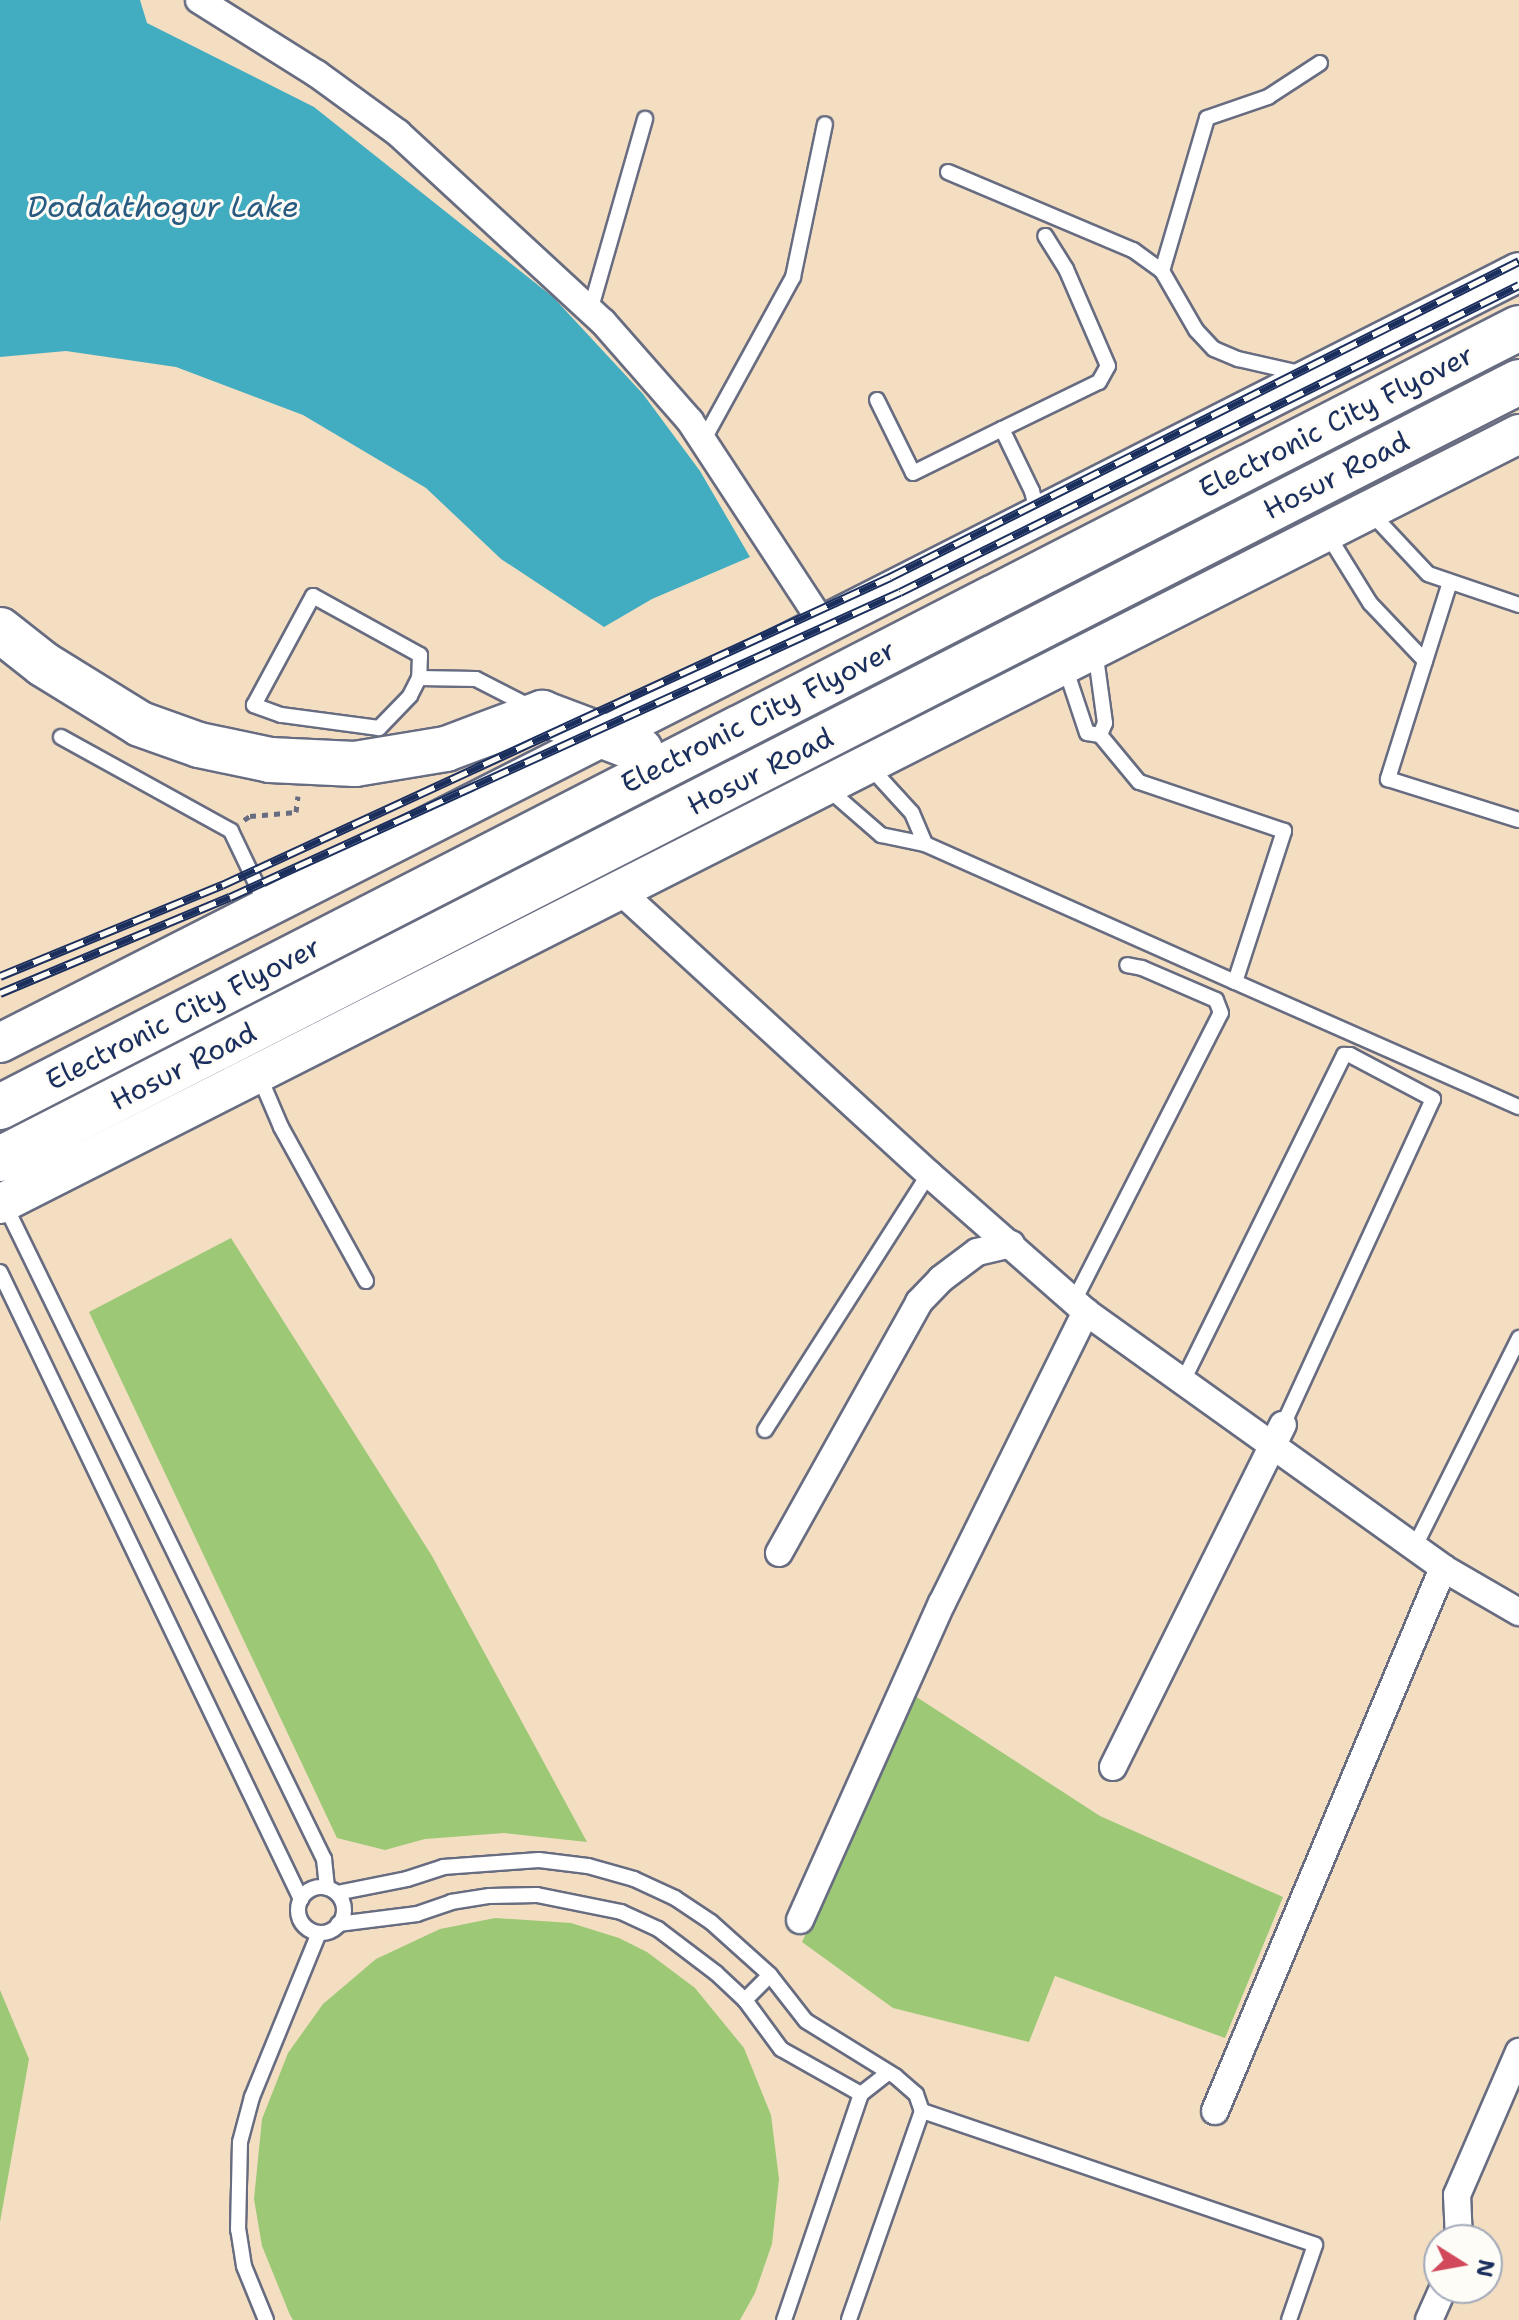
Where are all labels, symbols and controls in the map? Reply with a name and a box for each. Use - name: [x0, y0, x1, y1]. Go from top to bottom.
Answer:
- water label: Doddathogur Lake: [27, 189, 299, 225]
- street label: Electronic City Flyover: [1193, 337, 1479, 505]
- street label: Hosur Road: [1257, 424, 1415, 526]
- street label: Electronic City Flyover: [615, 632, 901, 800]
- street label: Hosur Road: [681, 720, 839, 822]
- street label: Electronic City Flyover: [40, 929, 326, 1097]
- street label: Hosur Road: [104, 1015, 262, 1117]
- north arrow: [1423, 2224, 1503, 2304]
- text: N: [1469, 2257, 1501, 2280]

